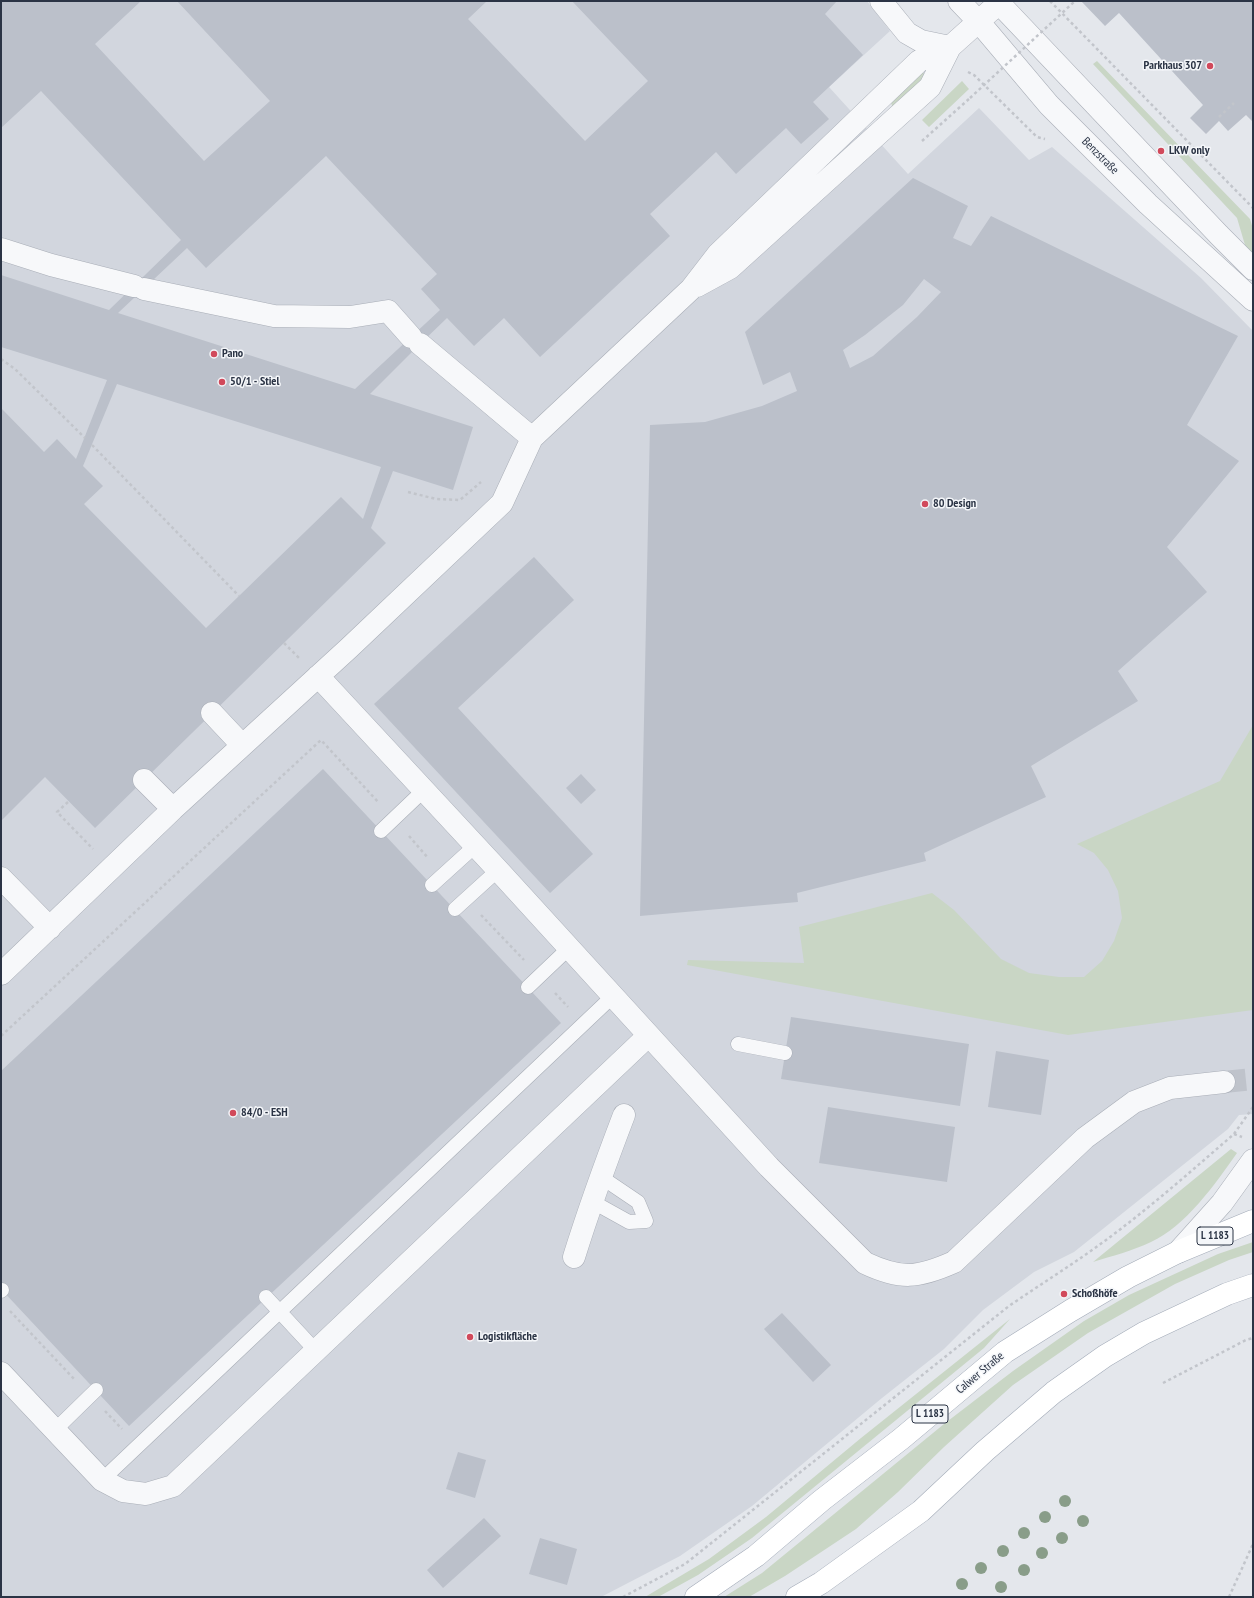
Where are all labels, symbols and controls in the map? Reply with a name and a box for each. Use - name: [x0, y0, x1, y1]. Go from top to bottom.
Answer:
- place label: Parkhaus 307: [1144, 59, 1202, 73]
- marker: Parkhaus 307: [1205, 61, 1215, 71]
- street label: Benzstraße: [1078, 134, 1122, 178]
- place label: LKW only: [1169, 144, 1209, 158]
- marker: LKW only: [1156, 146, 1166, 156]
- place label: Pano: [222, 347, 243, 361]
- marker: Pano: [209, 349, 219, 359]
- place label: 50/1 - Stiel: [230, 375, 279, 389]
- marker: 50/1 - Stiel: [217, 377, 227, 387]
- place label: 80 Design: [933, 497, 976, 511]
- marker: 80 Design: [920, 499, 930, 509]
- place label: 84/0 - ESH: [241, 1106, 288, 1120]
- marker: 84/0 - ESH: [228, 1108, 238, 1118]
- road number: L 1183: [1197, 1227, 1233, 1245]
- place label: Schoßhöfe: [1072, 1287, 1118, 1301]
- marker: Schoßhöfe: [1059, 1289, 1069, 1299]
- place label: Logistikfläche: [478, 1330, 537, 1344]
- marker: Logistikfläche: [465, 1332, 475, 1342]
- street label: Calwer Straße: [953, 1349, 1007, 1397]
- road number: L 1183: [912, 1405, 948, 1423]

